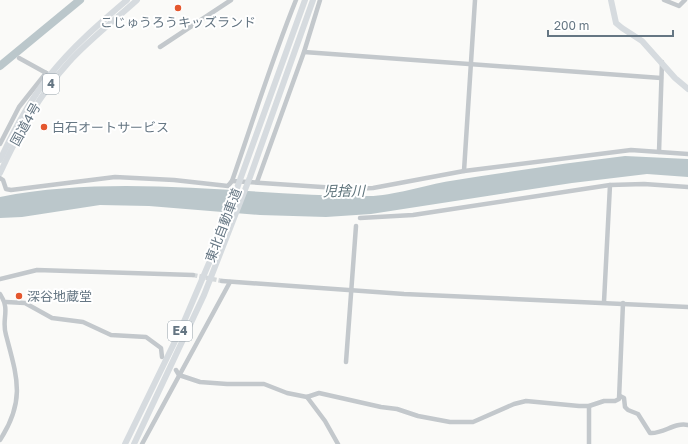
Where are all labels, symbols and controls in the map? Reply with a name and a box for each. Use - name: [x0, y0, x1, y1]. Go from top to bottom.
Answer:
- marker: こじゅうろうキッズランド: [173, 3, 183, 13]
- scale bar: [548, 12, 673, 38]
- place label: こじゅうろうキッズランド: [100, 14, 256, 30]
- text: 200 m: [554, 18, 589, 33]
- road number: 4: [43, 74, 59, 94]
- street label: 国道4号: [7, 100, 43, 148]
- place label: 白石オートサービス: [52, 119, 169, 135]
- marker: 白石オートサービス: [39, 122, 49, 132]
- water label: 児捨川: [323, 182, 367, 199]
- street label: 東北自動車道: [202, 186, 244, 264]
- place label: 深谷地蔵堂: [27, 288, 92, 304]
- marker: 深谷地蔵堂: [14, 291, 24, 301]
- road number: E4: [168, 321, 192, 341]

